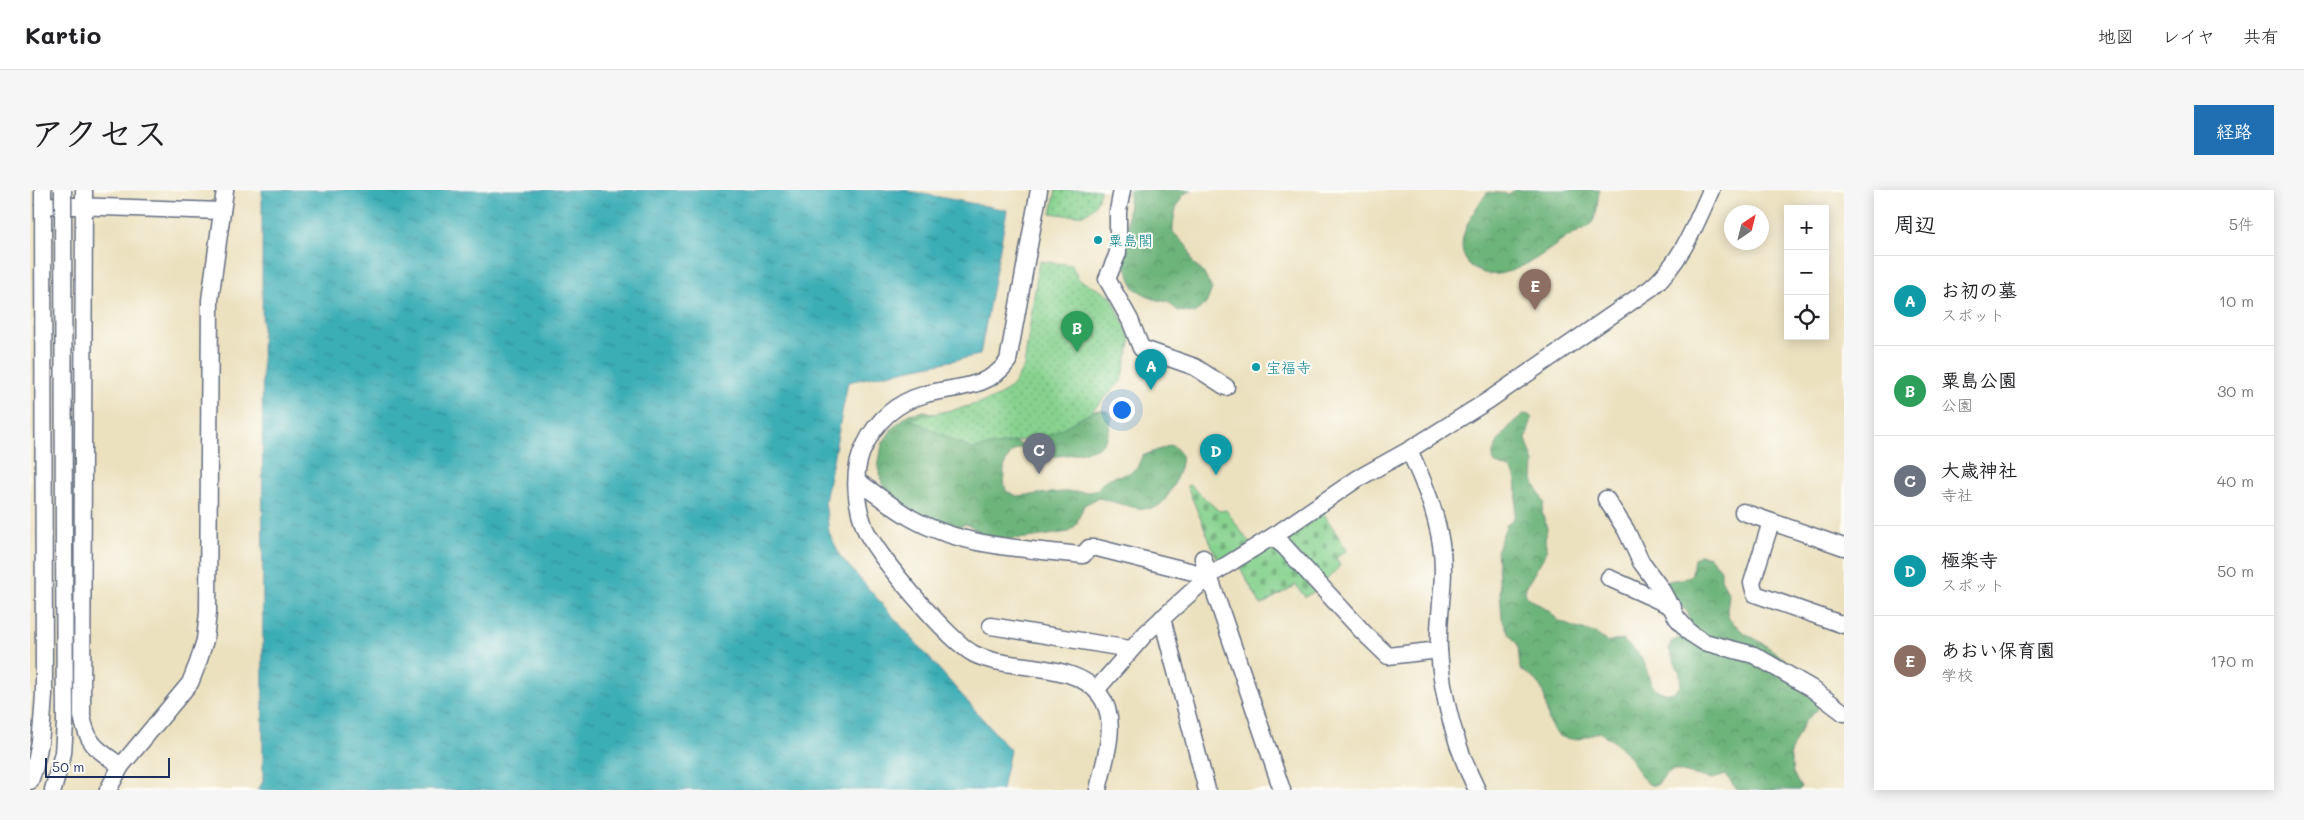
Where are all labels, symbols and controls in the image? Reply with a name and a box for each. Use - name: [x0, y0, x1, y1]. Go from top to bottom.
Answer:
- text: Kartio: [25, 19, 101, 50]
- text: 地図: [2098, 24, 2134, 48]
- text: レイヤ: [2162, 24, 2215, 48]
- text: 共有: [2243, 24, 2279, 48]
- button: 経路: [2194, 105, 2274, 155]
- text: アクセス: [30, 109, 168, 155]
- north arrow: [1724, 205, 1769, 250]
- map controls: [1784, 205, 1829, 340]
- button: +: [1784, 205, 1829, 250]
- text: 周辺: [1894, 210, 1936, 237]
- text: 5件: [2229, 213, 2254, 234]
- place label: 粟島閣: [1108, 230, 1153, 250]
- marker: 粟島閣: [1092, 234, 1104, 246]
- button: −: [1784, 250, 1829, 295]
- pin: E: [1519, 269, 1551, 310]
- text: お初の墓: [1941, 277, 2017, 302]
- text: A: [1904, 290, 1916, 311]
- text: 10 m: [2219, 290, 2254, 311]
- button: locate: [1784, 295, 1829, 340]
- text: スポット: [1941, 304, 2005, 325]
- pin: B: [1061, 311, 1093, 352]
- pin: A: [1135, 349, 1167, 390]
- place label: 宝福寺: [1266, 357, 1311, 377]
- marker: 宝福寺: [1250, 361, 1262, 373]
- text: 粟島公園: [1941, 367, 2017, 392]
- text: B: [1905, 380, 1915, 401]
- text: 30 m: [2217, 380, 2254, 401]
- text: 公園: [1941, 394, 1973, 415]
- your location: [1109, 397, 1135, 423]
- pin: C: [1023, 433, 1055, 474]
- pin: D: [1200, 434, 1232, 475]
- text: 大歳神社: [1941, 457, 2017, 482]
- text: C: [1904, 470, 1916, 491]
- text: 40 m: [2217, 470, 2254, 491]
- text: 寺社: [1941, 484, 1973, 505]
- text: 極楽寺: [1941, 547, 1998, 572]
- text: D: [1904, 560, 1916, 581]
- text: 50 m: [2217, 560, 2254, 581]
- text: スポット: [1941, 574, 2005, 595]
- text: あおい保育園: [1941, 637, 2055, 662]
- text: E: [1905, 650, 1915, 671]
- text: 170 m: [2210, 650, 2254, 671]
- text: 学校: [1941, 664, 1973, 685]
- scale bar: [45, 755, 170, 778]
- text: 50 m: [52, 757, 84, 776]

